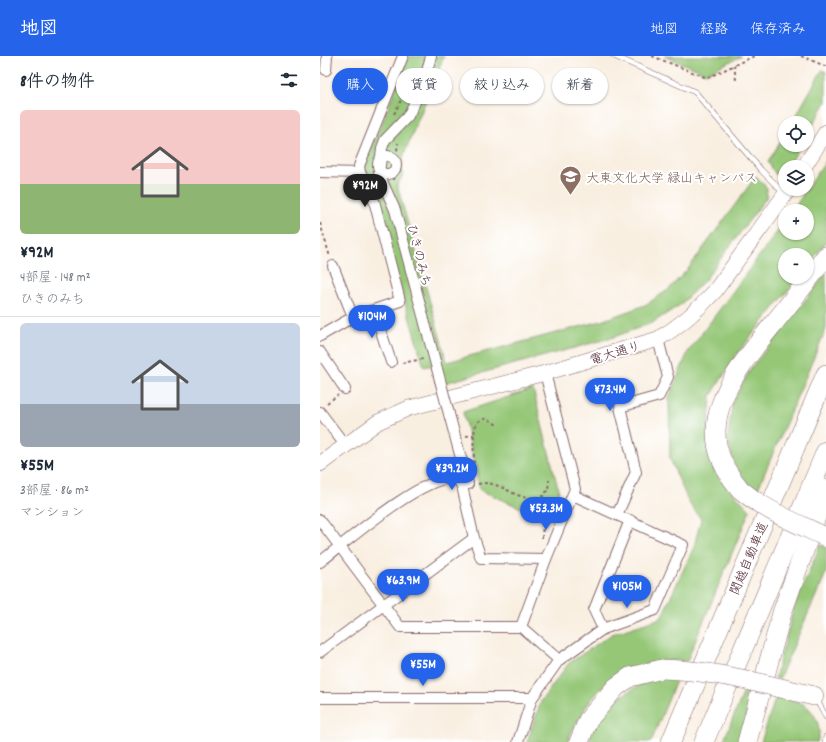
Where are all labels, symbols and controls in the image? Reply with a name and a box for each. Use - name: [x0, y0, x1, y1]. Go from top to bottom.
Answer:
- text: 地図: [20, 17, 58, 44]
- text: 地図: [650, 20, 678, 40]
- text: 経路: [700, 20, 728, 40]
- text: 保存済み: [750, 20, 806, 40]
- chip: 購入: [332, 68, 388, 104]
- chip: 賃貸: [396, 68, 452, 104]
- chip: 絞り込み: [460, 68, 544, 104]
- chip: 新着: [552, 68, 608, 104]
- icon: filters: [278, 69, 300, 91]
- text: 8件の物件: [20, 71, 95, 95]
- map controls: [778, 116, 814, 284]
- button: locate: [778, 116, 814, 152]
- icon: home: [124, 136, 196, 208]
- button: layers: [778, 160, 814, 196]
- school or university icon: 大東文化大学 緑山キャンパス: [558, 164, 584, 197]
- place label: 大東文化大学 緑山キャンパス: [586, 170, 757, 189]
- pin: ¥92M: [341, 174, 389, 208]
- text: ¥92M: [352, 177, 378, 196]
- button: +: [778, 204, 814, 240]
- street label: ひきのみち: [401, 222, 435, 289]
- text: ¥92M: [20, 242, 53, 266]
- button: −: [778, 248, 814, 284]
- text: 4部屋 · 148 m²: [20, 269, 90, 288]
- text: ひきのみち: [20, 291, 84, 310]
- pin: ¥104M: [344, 305, 400, 339]
- text: ¥104M: [357, 308, 387, 327]
- street label: 電大通り: [588, 338, 643, 371]
- icon: home: [124, 349, 196, 421]
- pin: ¥73.4M: [577, 378, 643, 412]
- text: ¥73.4M: [594, 381, 626, 400]
- text: ¥55M: [20, 455, 54, 479]
- pin: ¥39.2M: [419, 457, 485, 491]
- text: ¥39.2M: [435, 460, 469, 479]
- text: 3部屋 · 86 m²: [20, 482, 89, 501]
- pin: ¥53.3M: [513, 497, 579, 531]
- text: ¥53.3M: [529, 500, 563, 519]
- text: マンション: [20, 504, 84, 523]
- street label: 関越自動車道: [726, 519, 774, 599]
- pin: ¥63.9M: [370, 569, 436, 603]
- text: ¥63.9M: [386, 572, 420, 591]
- pin: ¥105M: [599, 575, 655, 609]
- text: ¥105M: [612, 578, 642, 597]
- pin: ¥55M: [399, 653, 447, 687]
- text: ¥55M: [410, 656, 436, 675]

